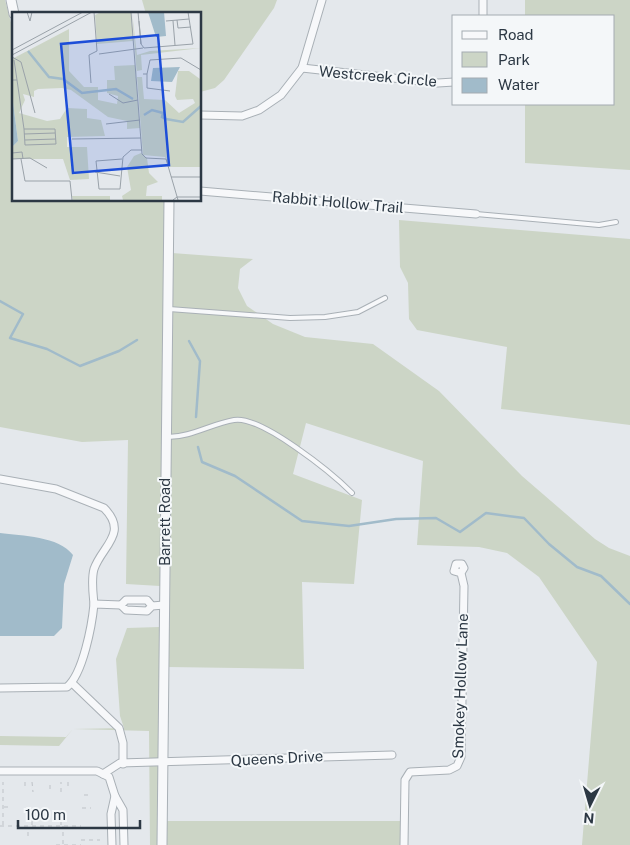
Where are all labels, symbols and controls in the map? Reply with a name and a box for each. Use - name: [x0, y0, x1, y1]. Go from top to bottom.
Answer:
- inset map: [12, 12, 201, 201]
- legend: [452, 15, 615, 105]
- text: Road: [498, 26, 534, 43]
- text: Park: [498, 51, 530, 68]
- street label: Westcreek Circle: [318, 62, 438, 90]
- text: Water: [498, 76, 540, 93]
- street label: Rabbit Hollow Trail: [271, 188, 405, 216]
- street label: Barrett Road: [156, 478, 173, 566]
- street label: Smokey Hollow Lane: [449, 613, 471, 759]
- street label: Queens Drive: [230, 747, 324, 769]
- north arrow: [565, 780, 615, 830]
- scale bar: [18, 798, 140, 830]
- text: 100 m: [25, 806, 66, 823]
- text: N: [583, 810, 595, 826]

